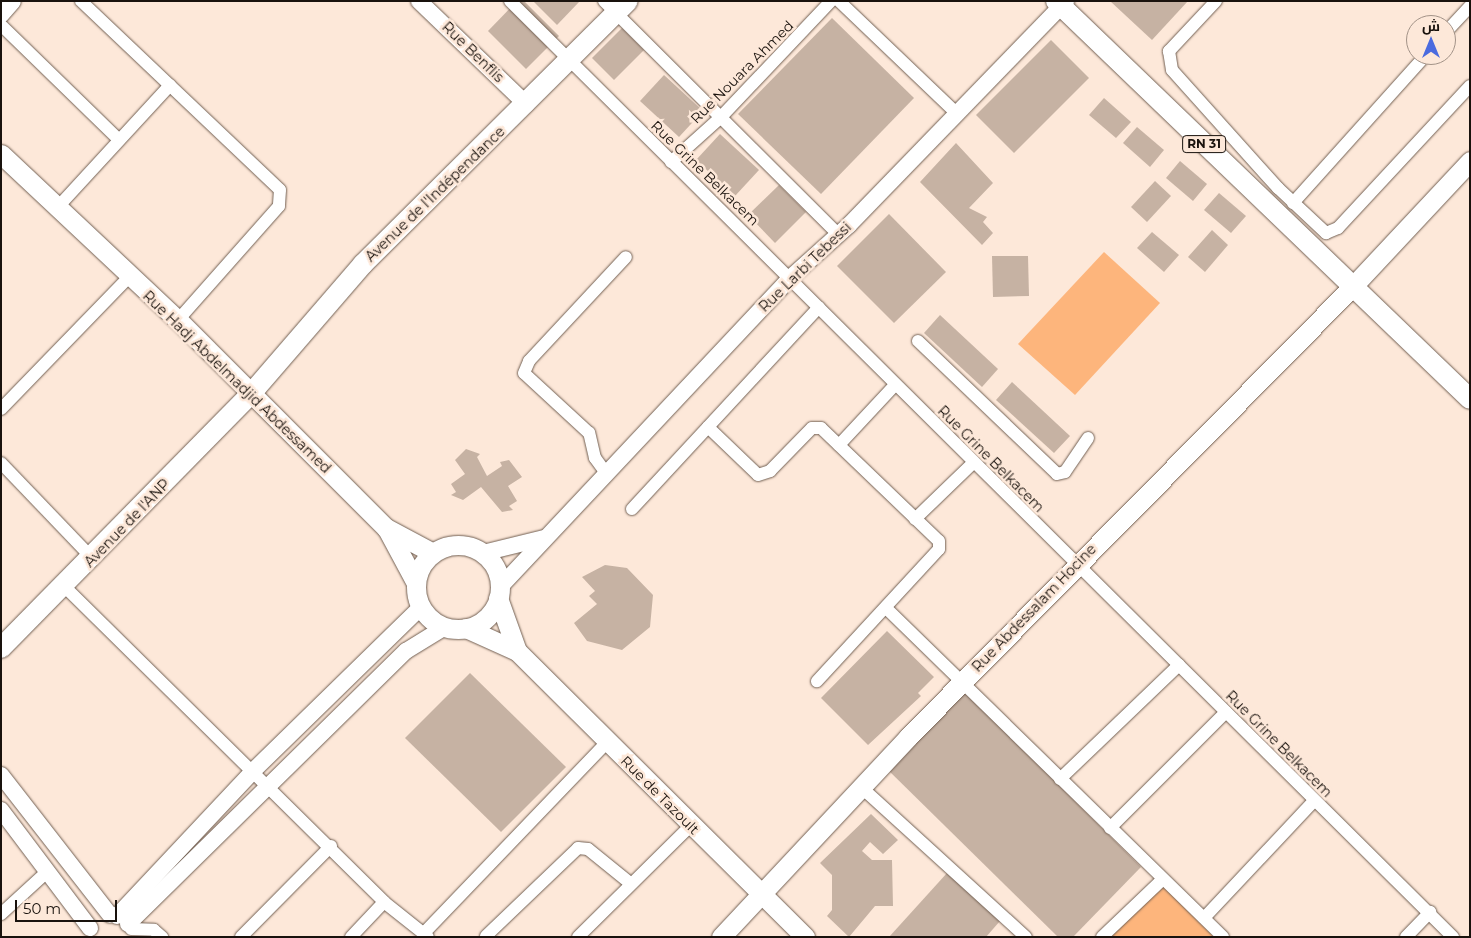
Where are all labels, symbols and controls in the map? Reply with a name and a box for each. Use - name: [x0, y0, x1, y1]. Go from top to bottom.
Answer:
- north arrow: [1406, 15, 1456, 65]
- street label: Rue Nouara Ahmed: [687, 17, 797, 127]
- text: ش: [1422, 17, 1440, 35]
- street label: Rue Benflis: [439, 18, 507, 86]
- street label: Rue Grine Belkacem: [647, 117, 763, 229]
- street label: Avenue de l'Indépendance: [362, 123, 508, 265]
- road number: RN 31: [1182, 134, 1226, 154]
- street label: Rue Larbi Tebessi: [755, 219, 855, 315]
- street label: Rue Hadj Abdelmadjid Abdessamed: [139, 287, 335, 477]
- street label: Rue Grine Belkacem: [934, 402, 1048, 516]
- street label: Avenue de l'ANP: [81, 476, 173, 570]
- street label: Rue Abdessalam Hocine: [968, 541, 1100, 675]
- street label: Rue Grine Belkacem: [1222, 687, 1336, 801]
- street label: Rue de Tazoult: [617, 752, 703, 838]
- scale bar: [18, 890, 120, 922]
- text: 50 m: [23, 899, 61, 918]

